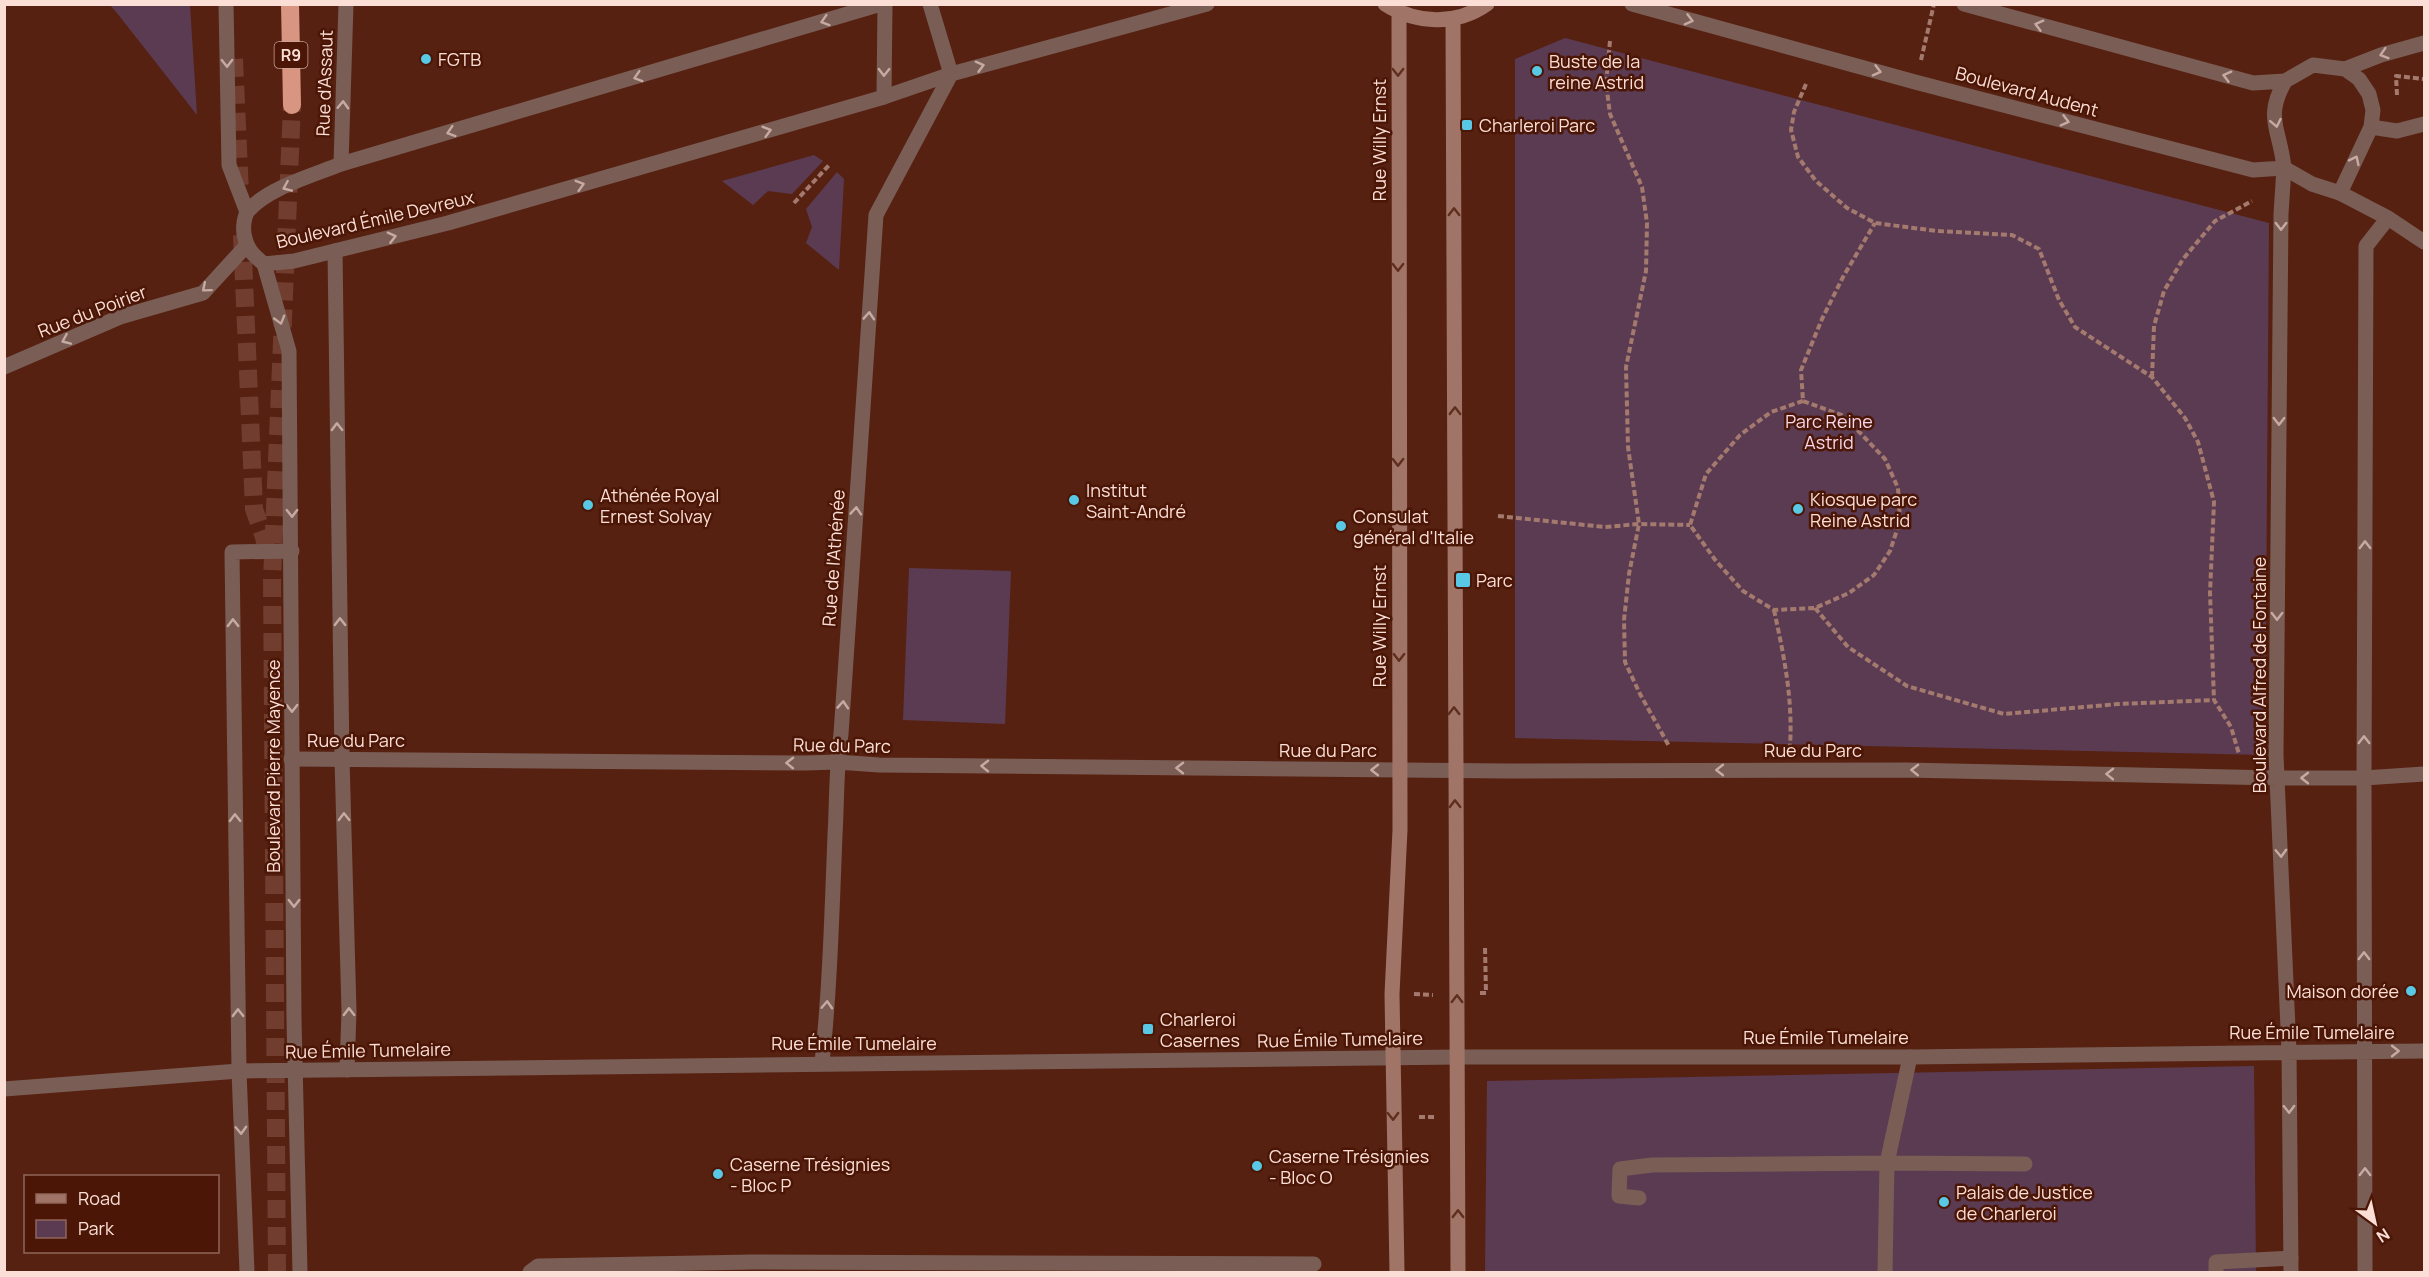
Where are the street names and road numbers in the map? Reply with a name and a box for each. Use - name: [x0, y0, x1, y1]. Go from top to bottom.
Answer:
- street label: Rue d'Assaut: [310, 29, 338, 137]
- road number: R9: [274, 42, 308, 68]
- street label: Boulevard Audent: [1953, 60, 2101, 122]
- street label: Rue Willy Ernst: [1367, 79, 1391, 201]
- street label: Boulevard Émile Devreux: [274, 184, 477, 253]
- street label: Rue du Poirier: [34, 279, 150, 343]
- street label: Rue de l'Athénée: [816, 489, 850, 627]
- street label: Boulevard Alfred de Fontaine: [2247, 557, 2271, 793]
- street label: Rue Willy Ernst: [1367, 565, 1391, 687]
- street label: Boulevard Pierre Mayence: [261, 659, 285, 873]
- street label: Rue du Parc: [307, 728, 405, 752]
- street label: Rue du Parc: [793, 732, 891, 758]
- street label: Rue du Parc: [1279, 738, 1377, 762]
- street label: Rue du Parc: [1764, 738, 1862, 762]
- street label: Rue Émile Tumelaire: [2229, 1020, 2395, 1044]
- street label: Rue Émile Tumelaire: [1743, 1025, 1909, 1049]
- street label: Rue Émile Tumelaire: [1257, 1026, 1423, 1052]
- street label: Rue Émile Tumelaire: [771, 1031, 937, 1055]
- street label: Rue Émile Tumelaire: [285, 1037, 451, 1063]

